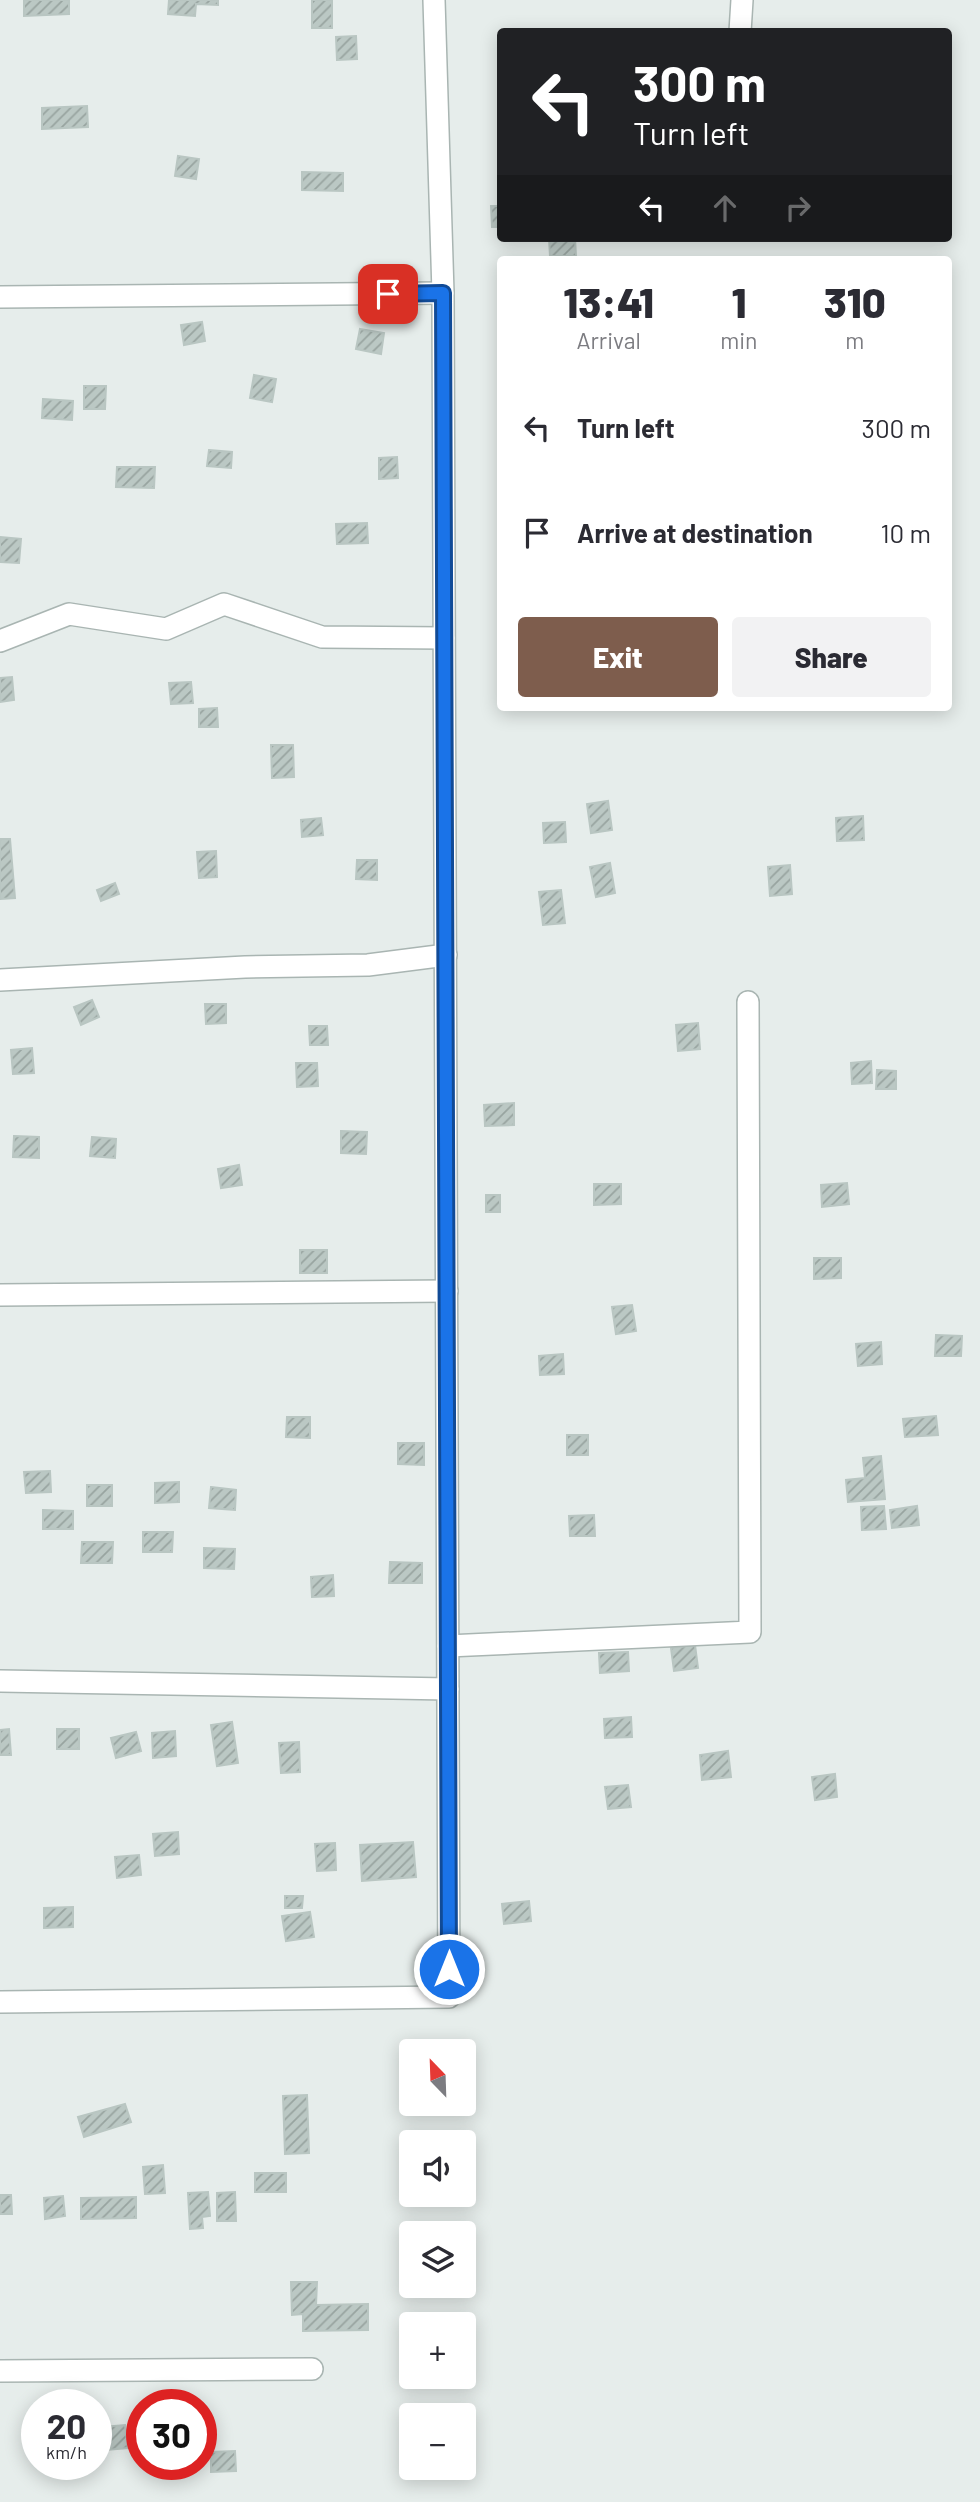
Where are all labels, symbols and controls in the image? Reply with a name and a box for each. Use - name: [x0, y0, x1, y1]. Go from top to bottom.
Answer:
- text: 300 m: [633, 53, 766, 112]
- icon: left: [518, 56, 609, 147]
- text: Turn left: [633, 113, 750, 151]
- icon: left: [633, 189, 671, 227]
- icon: ahead: [706, 189, 744, 227]
- icon: right: [779, 189, 817, 227]
- pin: [358, 264, 418, 324]
- icon: arrive: [369, 275, 407, 313]
- text: 13:41: [563, 276, 654, 326]
- text: 1: [731, 276, 746, 326]
- text: 310: [824, 276, 886, 326]
- text: Arrival: [576, 326, 641, 354]
- text: min: [720, 326, 758, 354]
- text: m: [845, 326, 864, 354]
- icon: left: [518, 409, 556, 447]
- text: Turn left: [577, 412, 675, 443]
- text: 300 m: [862, 412, 931, 443]
- icon: arrive: [518, 514, 556, 552]
- text: Arrive at destination: [577, 517, 813, 548]
- text: 10 m: [881, 517, 931, 548]
- button: Exit: [518, 617, 718, 697]
- button: Share: [732, 617, 931, 697]
- position arrow: [412, 1932, 486, 2006]
- north arrow: [399, 2039, 476, 2116]
- map controls: [399, 2039, 476, 2480]
- button: sound: [399, 2130, 476, 2207]
- button: layers: [399, 2221, 476, 2298]
- button: +: [399, 2312, 476, 2389]
- speed limit sign: 30: [126, 2389, 217, 2480]
- button: −: [399, 2403, 476, 2480]
- text: 20: [47, 2404, 86, 2446]
- text: km/h: [46, 2441, 87, 2463]

